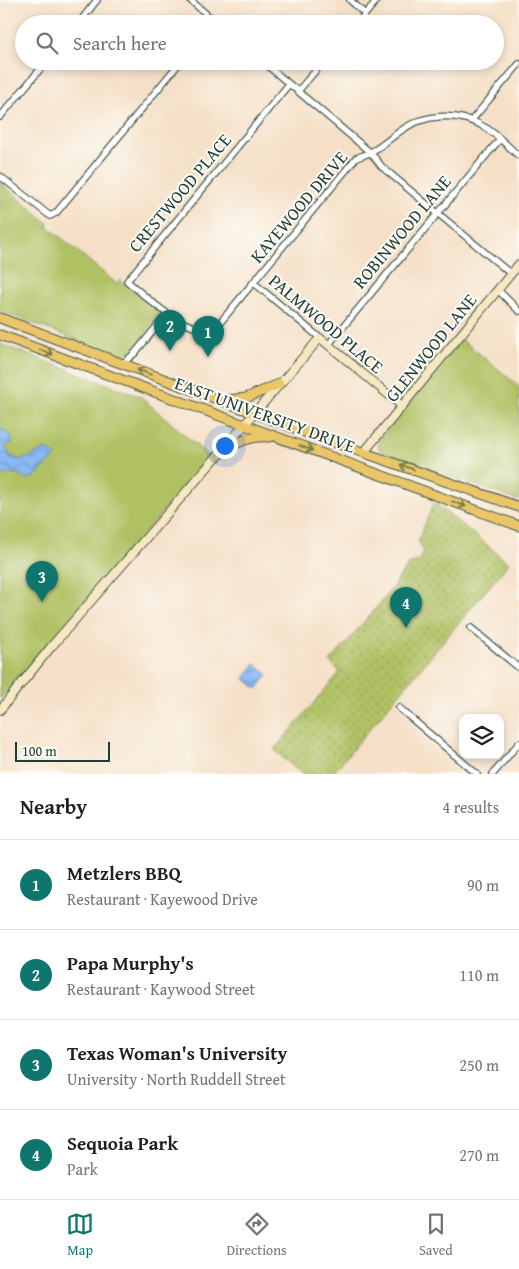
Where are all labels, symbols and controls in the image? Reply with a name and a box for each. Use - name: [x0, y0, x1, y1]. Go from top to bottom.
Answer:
- search box: [15, 15, 504, 70]
- icon: search: [33, 29, 61, 57]
- text: Search here: [73, 29, 167, 57]
- street label: CRESTWOOD PLACE: [122, 127, 237, 258]
- street label: KAYEWOOD DRIVE: [243, 145, 354, 269]
- street label: ROBINWOOD LANE: [346, 169, 457, 294]
- street label: PALMWOOD PLACE: [263, 267, 390, 380]
- street label: GLENWOOD LANE: [378, 288, 483, 408]
- pin: 2: [154, 310, 186, 351]
- pin: 1: [192, 316, 224, 357]
- one-way arrow: [37, 348, 53, 357]
- one-way arrow: [136, 367, 152, 376]
- street label: EAST UNIVERSITY DRIVE: [171, 369, 359, 460]
- your location: [212, 433, 238, 459]
- one-way arrow: [298, 444, 314, 453]
- one-way arrow: [400, 462, 416, 471]
- one-way arrow: [451, 500, 466, 509]
- pin: 3: [26, 561, 58, 602]
- pin: 4: [390, 587, 422, 628]
- map controls: [459, 714, 504, 759]
- button: layers: [459, 714, 504, 759]
- scale bar: [15, 739, 110, 762]
- text: 100 m: [22, 741, 57, 761]
- text: Nearby: [20, 791, 87, 822]
- text: 4 results: [442, 795, 499, 819]
- text: Metzlers BBQ: [67, 859, 181, 887]
- text: 1: [32, 873, 40, 897]
- text: 90 m: [467, 873, 499, 897]
- text: Restaurant · Kayewood Drive: [67, 887, 258, 911]
- text: Papa Murphy's: [67, 949, 194, 977]
- text: 2: [32, 963, 40, 987]
- text: 110 m: [459, 963, 499, 987]
- text: Restaurant · Kaywood Street: [67, 977, 255, 1001]
- text: Texas Woman's University: [67, 1039, 287, 1067]
- text: 3: [32, 1053, 40, 1077]
- text: 250 m: [459, 1053, 499, 1077]
- text: University · North Ruddell Street: [67, 1067, 286, 1091]
- text: Sequoia Park: [67, 1129, 178, 1157]
- text: 4: [32, 1143, 40, 1167]
- text: 270 m: [459, 1143, 499, 1167]
- text: Park: [67, 1157, 98, 1181]
- tab: Map: [66, 1210, 94, 1260]
- tab: Directions: [226, 1210, 287, 1260]
- tab: Saved: [419, 1210, 453, 1260]

